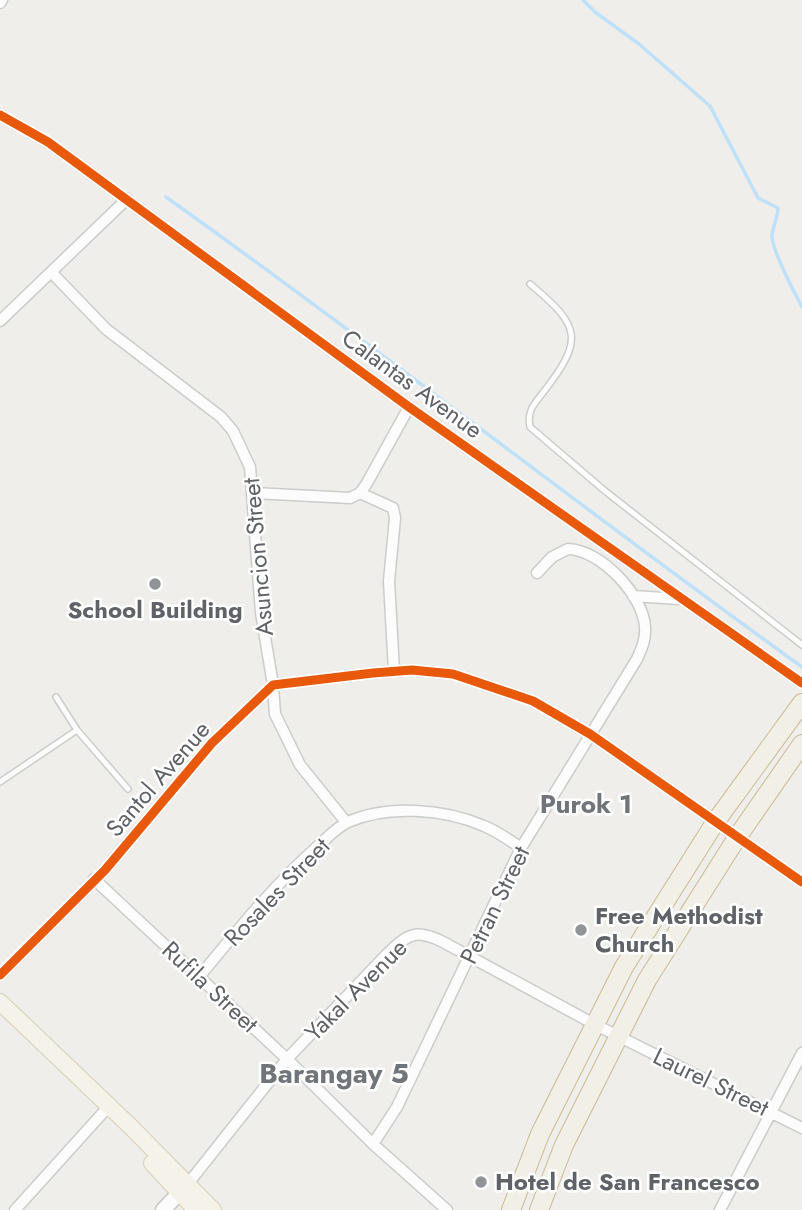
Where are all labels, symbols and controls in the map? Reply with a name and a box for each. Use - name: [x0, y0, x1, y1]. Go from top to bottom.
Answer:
- street label: Calantas Avenue: [335, 320, 490, 447]
- street label: Asuncion Street: [233, 476, 282, 638]
- marker: School Building: [147, 576, 163, 592]
- place label: School Building: [67, 592, 243, 627]
- street label: Santol Avenue: [97, 713, 218, 844]
- district label: Purok 1: [540, 785, 632, 823]
- street label: Rosales Street: [216, 829, 338, 954]
- street label: Petran Street: [451, 840, 538, 970]
- place label: Free Methodist Church: [595, 898, 763, 961]
- marker: Free Methodist Church: [573, 922, 589, 938]
- street label: Yakal Avenue: [297, 931, 415, 1049]
- street label: Rufila Street: [154, 933, 267, 1041]
- street label: Laurel Street: [647, 1038, 775, 1125]
- district label: Barangay 5: [259, 1053, 409, 1094]
- place label: Hotel de San Francesco: [495, 1164, 760, 1199]
- marker: Hotel de San Francesco: [473, 1174, 489, 1190]

